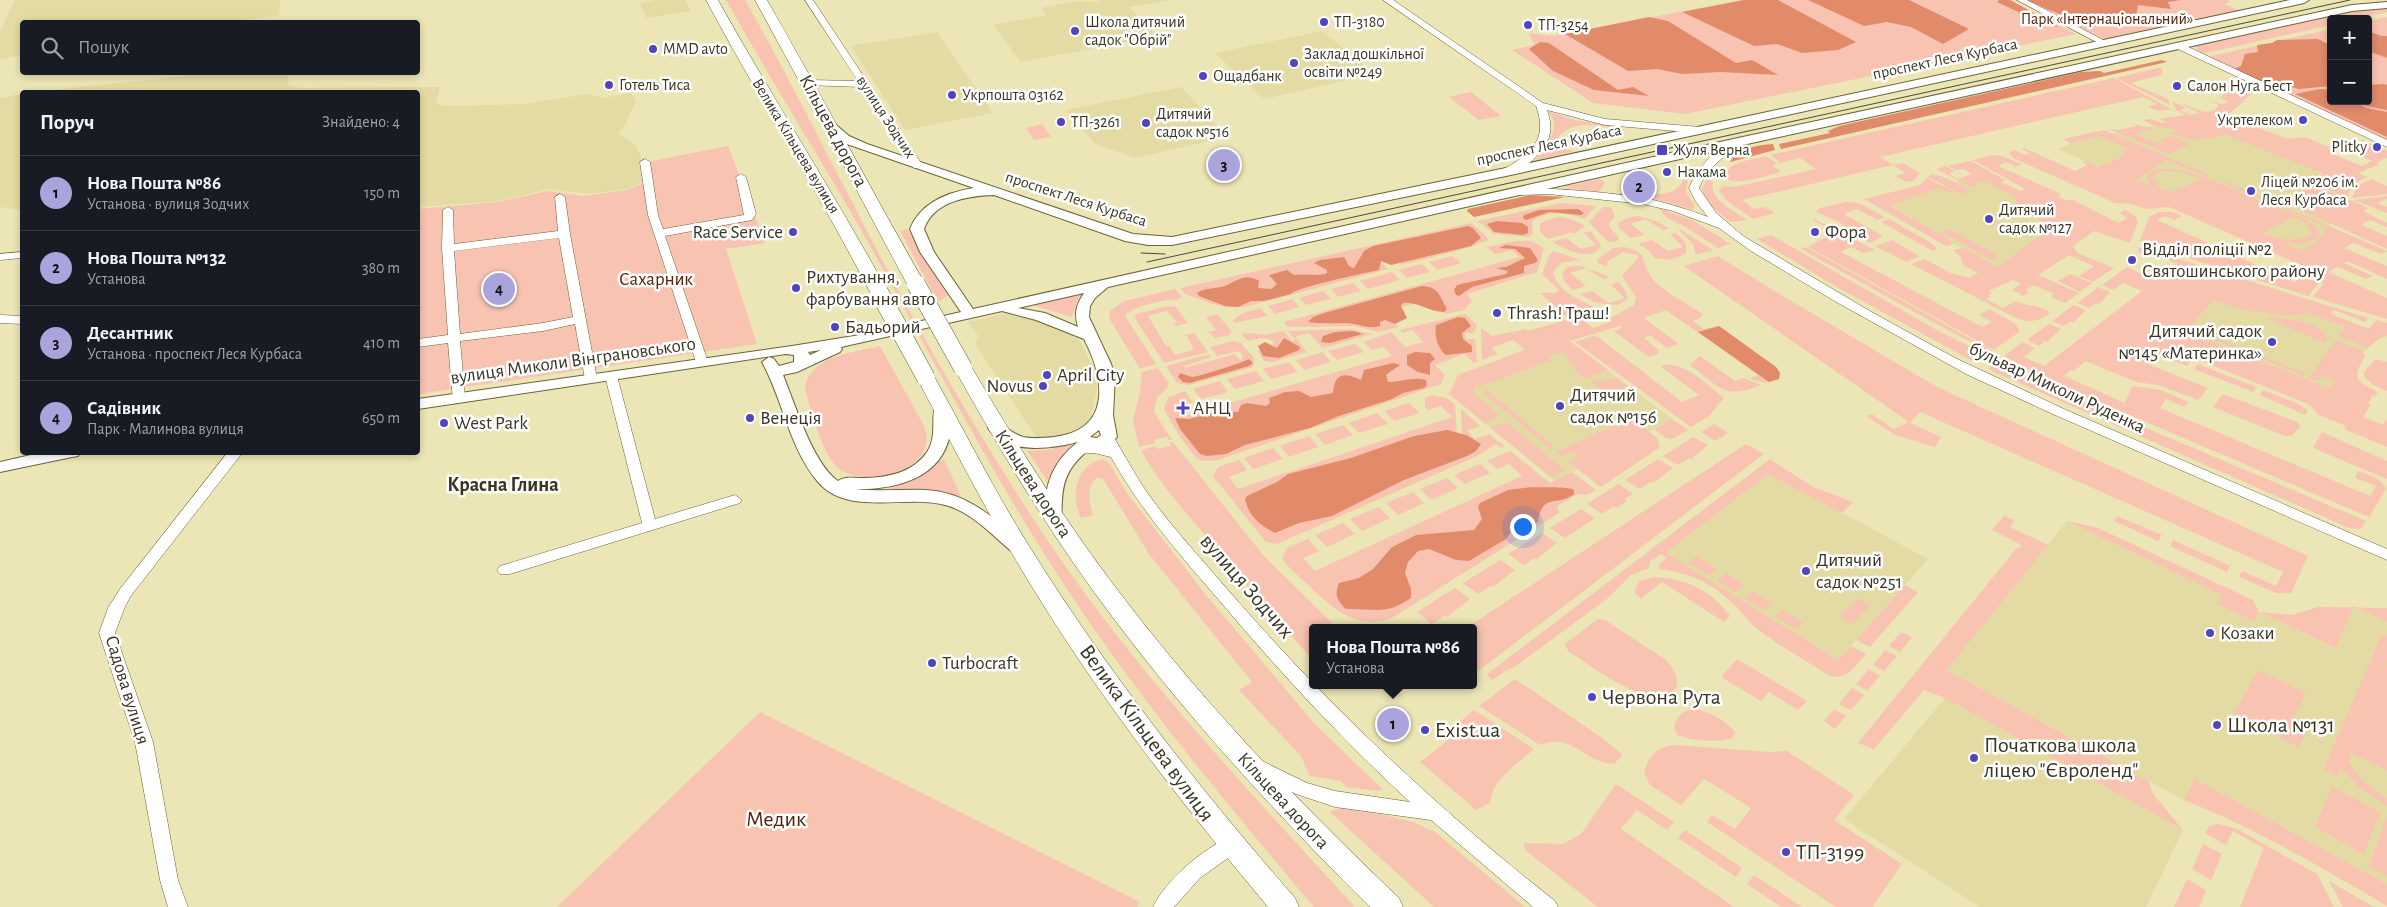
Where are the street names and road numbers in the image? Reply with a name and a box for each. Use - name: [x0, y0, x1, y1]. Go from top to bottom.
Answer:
- street label: проспект Леся Курбаса: [1871, 36, 2019, 83]
- street label: Кільцева дорога: [795, 72, 871, 191]
- street label: вулиця Зодчих: [853, 73, 919, 162]
- street label: Велика Кільцева вулиця: [748, 76, 843, 217]
- street label: проспект Леся Курбаса: [1475, 122, 1623, 169]
- street label: проспект Леся Курбаса: [1003, 169, 1149, 230]
- street label: вулиця Миколи Вінграновського: [449, 334, 697, 388]
- street label: бульвар Миколи Руденка: [1966, 339, 2148, 437]
- street label: Кільцева дорога: [991, 427, 1075, 542]
- street label: вулиця Зодчих: [1196, 530, 1298, 643]
- street label: Садова вулиця: [101, 633, 153, 747]
- street label: Велика Кільцева вулиця: [1076, 641, 1218, 825]
- street label: Кільцева дорога: [1234, 749, 1333, 853]

